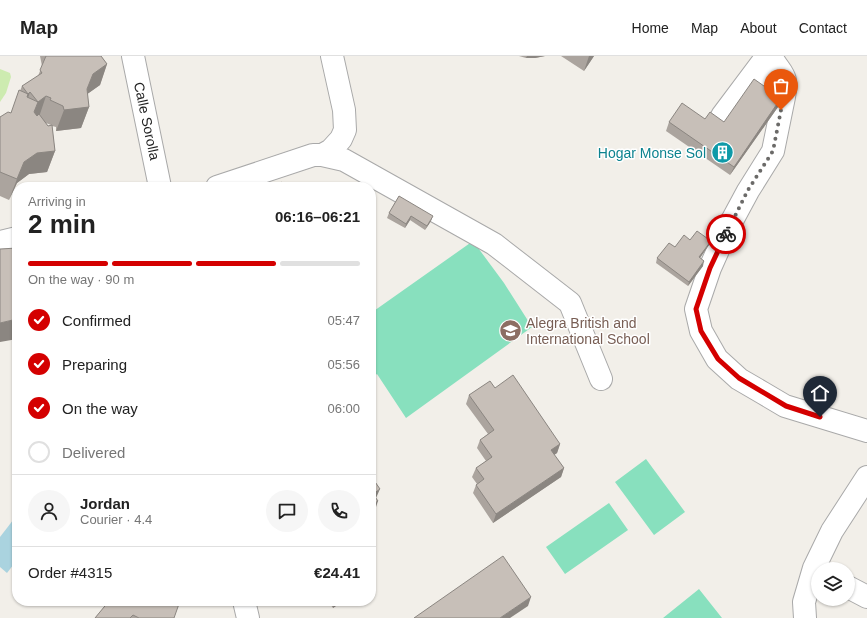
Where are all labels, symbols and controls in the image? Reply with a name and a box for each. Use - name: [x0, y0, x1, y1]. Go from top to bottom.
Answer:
- text: Map: [20, 17, 58, 38]
- text: Home: [632, 20, 669, 36]
- text: Map: [691, 20, 718, 36]
- text: About: [740, 20, 777, 36]
- text: Contact: [799, 20, 847, 36]
- pin: [764, 69, 798, 110]
- icon: bag: [770, 75, 792, 97]
- street label: Calle Sorolla: [131, 81, 163, 162]
- building icon: Hogar Monse Sol: [709, 140, 735, 166]
- place label: Hogar Monse Sol: [598, 145, 706, 161]
- text: Arriving in: [28, 194, 86, 209]
- text: 06:16–06:21: [275, 208, 360, 225]
- text: 2 min: [28, 209, 96, 239]
- courier: [706, 214, 746, 254]
- icon: bike: [715, 223, 737, 245]
- text: On the way · 90 m: [28, 272, 134, 287]
- icon: check: [28, 309, 50, 331]
- text: Confirmed: [62, 312, 131, 329]
- text: 05:47: [327, 313, 360, 328]
- place label: Alegra British and International School: [526, 315, 650, 347]
- school or university icon: Alegra British and International School: [497, 318, 523, 344]
- icon: check: [28, 353, 50, 375]
- text: Preparing: [62, 356, 127, 373]
- text: 05:56: [327, 357, 360, 372]
- pin: [803, 376, 837, 417]
- icon: home: [809, 382, 831, 404]
- icon: check: [28, 397, 50, 419]
- text: On the way: [62, 400, 138, 417]
- text: 06:00: [327, 401, 360, 416]
- text: Delivered: [62, 444, 125, 461]
- button: person: [28, 490, 70, 532]
- button: chat: [266, 490, 308, 532]
- button: phone: [318, 490, 360, 532]
- text: Jordan: [80, 495, 130, 512]
- text: Courier · 4.4: [80, 512, 152, 527]
- map controls: [811, 562, 855, 606]
- button: layers: [811, 562, 855, 606]
- text: Order #4315: [28, 564, 112, 581]
- text: €24.41: [314, 564, 360, 581]

